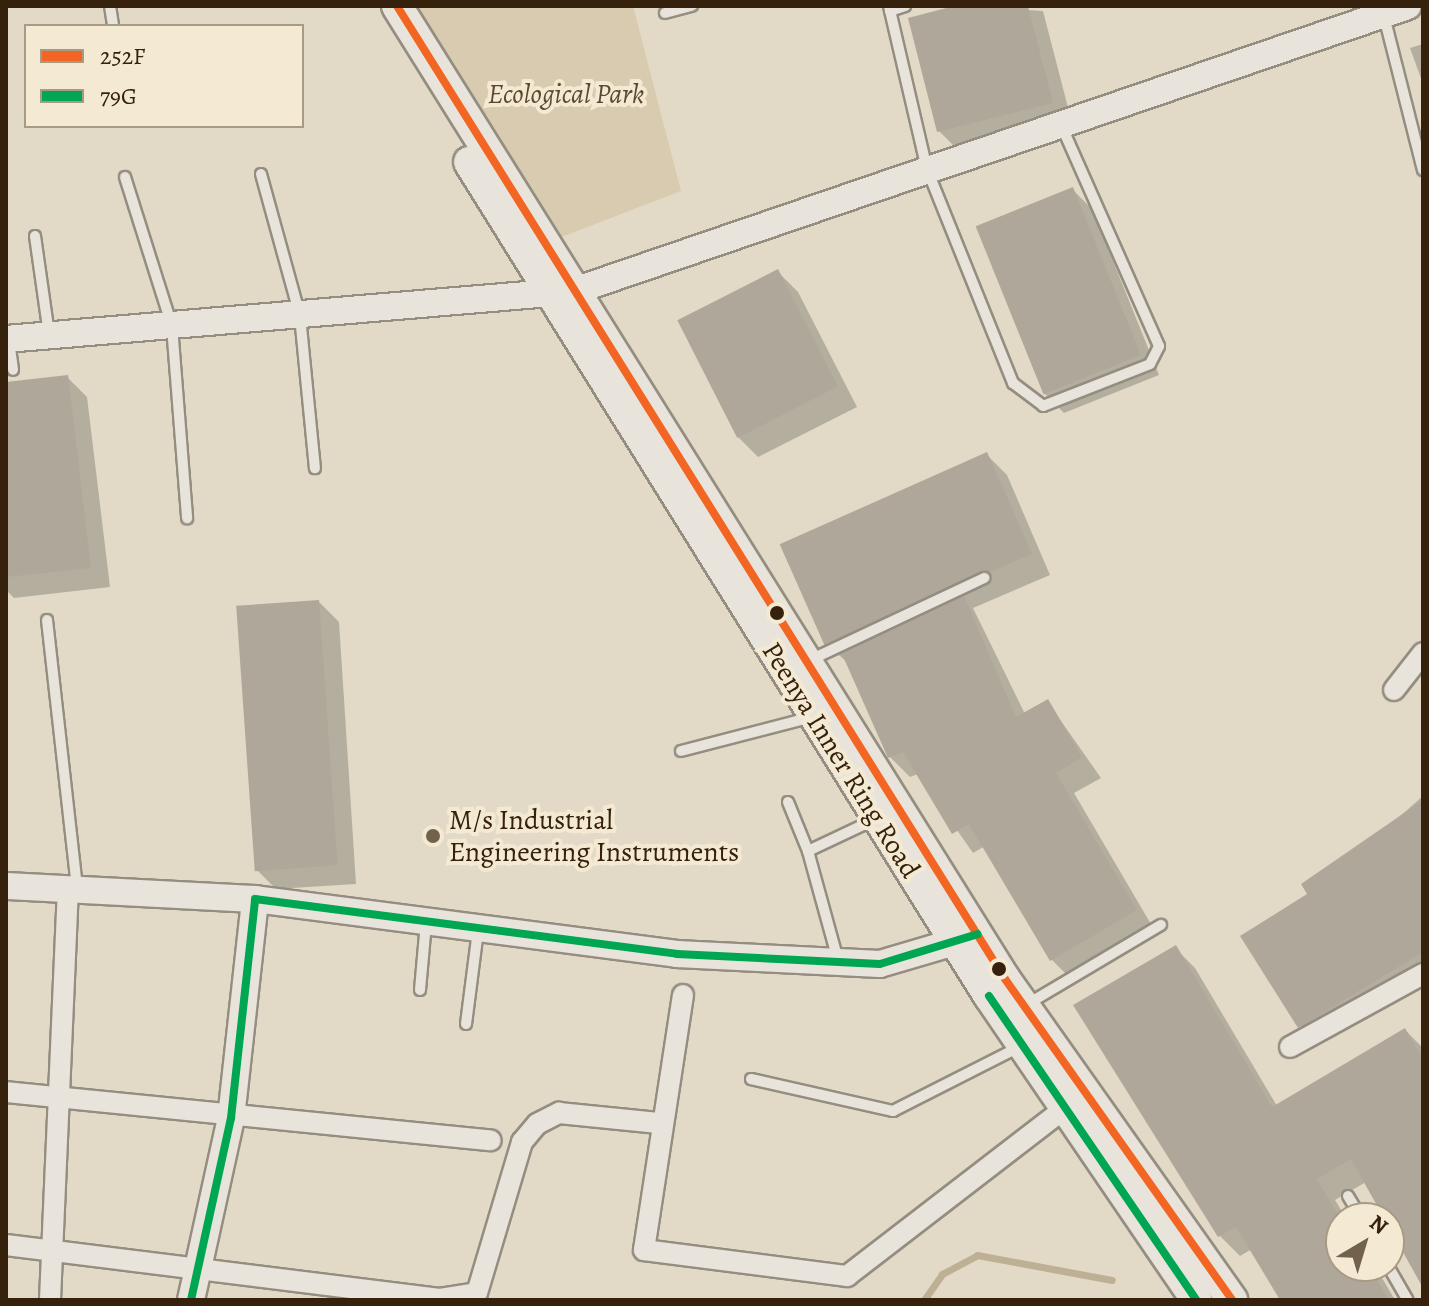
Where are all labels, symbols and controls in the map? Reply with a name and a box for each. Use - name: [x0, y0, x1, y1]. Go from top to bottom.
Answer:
- legend: [24, 24, 304, 128]
- text: 252F: [100, 40, 145, 72]
- park label: Ecological Park: [488, 77, 644, 111]
- text: 79G: [100, 80, 137, 112]
- unlabelled marker: [769, 605, 785, 621]
- street label: Peenya Inner Ring Road: [755, 636, 927, 884]
- place label: M/s Industrial Engineering Instruments: [449, 803, 739, 869]
- marker: M/s Industrial Engineering Instruments: [424, 827, 442, 845]
- unlabelled marker: [991, 961, 1007, 977]
- north arrow: [1325, 1202, 1405, 1282]
- text: N: [1363, 1208, 1394, 1241]

